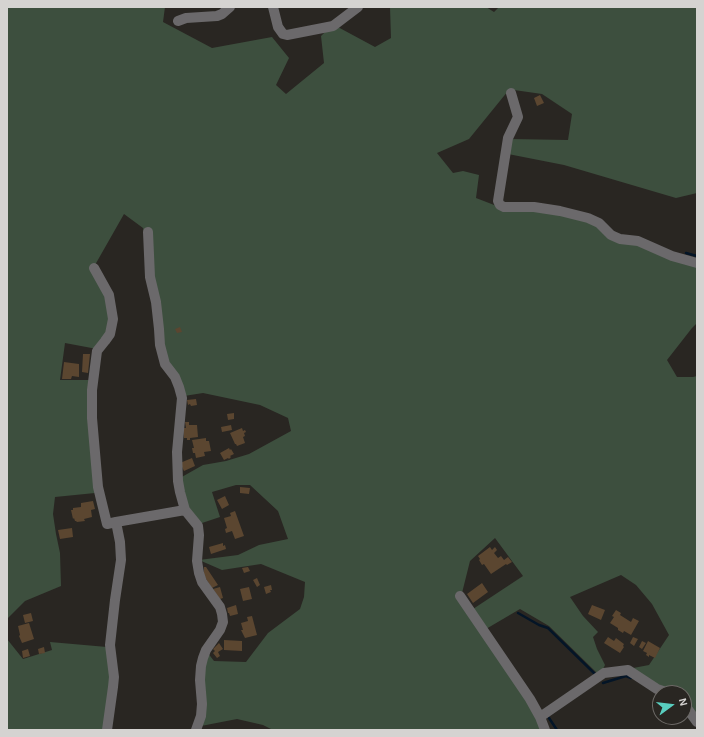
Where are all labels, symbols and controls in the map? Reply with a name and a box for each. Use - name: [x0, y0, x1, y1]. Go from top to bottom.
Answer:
- north arrow: [652, 685, 692, 725]
- text: N: [677, 697, 689, 707]

